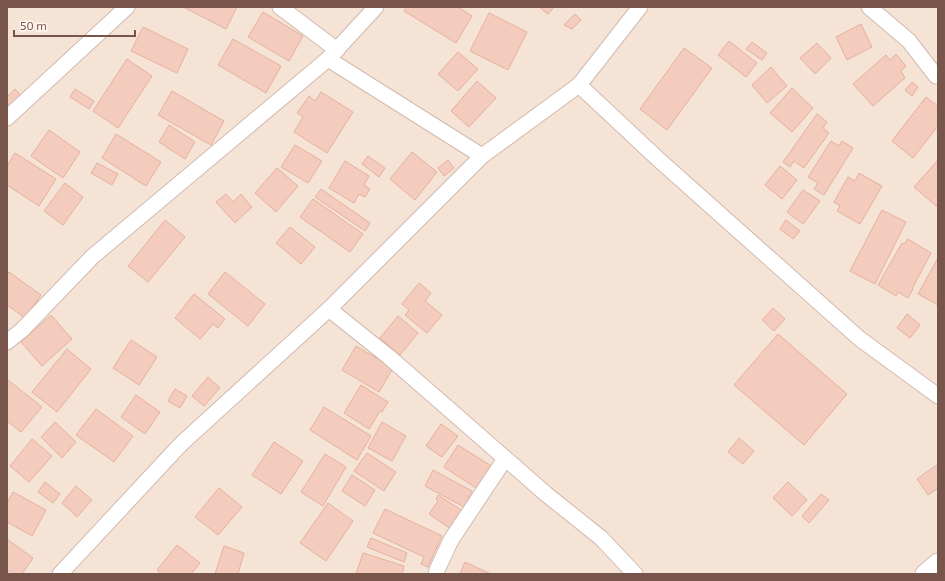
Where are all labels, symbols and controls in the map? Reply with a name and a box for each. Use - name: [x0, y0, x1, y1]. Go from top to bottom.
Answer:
- scale bar: [14, 12, 135, 38]
- text: 50 m: [20, 18, 47, 32]

